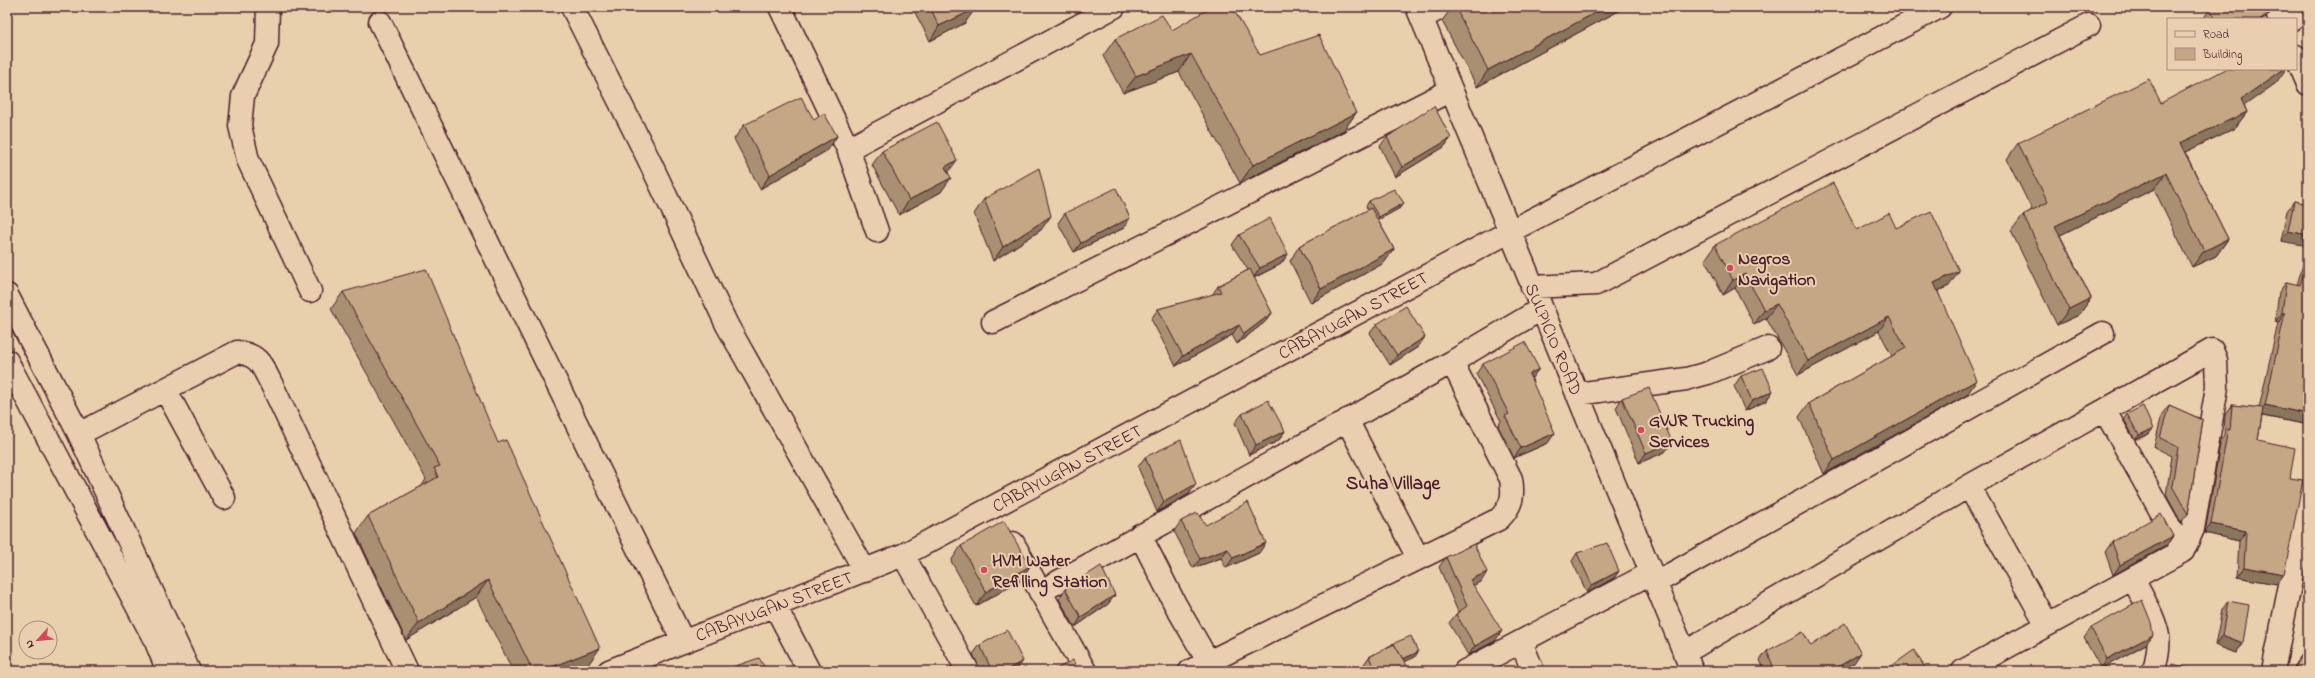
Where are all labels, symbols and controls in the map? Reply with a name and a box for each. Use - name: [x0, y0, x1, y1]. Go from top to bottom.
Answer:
- legend: [2167, 18, 2297, 70]
- text: Road: [2203, 26, 2229, 44]
- text: Building: [2202, 46, 2242, 65]
- place label: Negros Navigation: [1738, 247, 1816, 295]
- marker: Negros Navigation: [1725, 263, 1735, 273]
- street label: CABAYUGAN STREET: [1274, 266, 1434, 367]
- street label: SULPICIO ROAD: [1517, 280, 1588, 400]
- place label: GVJR Trucking Services: [1649, 409, 1754, 456]
- street label: CABAYUGAN STREET: [988, 419, 1148, 520]
- marker: GVJR Trucking Services: [1636, 425, 1646, 435]
- district label: Suha Village: [1346, 471, 1441, 500]
- place label: HVM Water Refilling Station: [992, 549, 1107, 597]
- marker: HVM Water Refilling Station: [979, 565, 989, 575]
- street label: CABAYUGAN STREET: [692, 566, 857, 650]
- north arrow: [18, 620, 58, 660]
- text: N: [21, 637, 39, 651]

